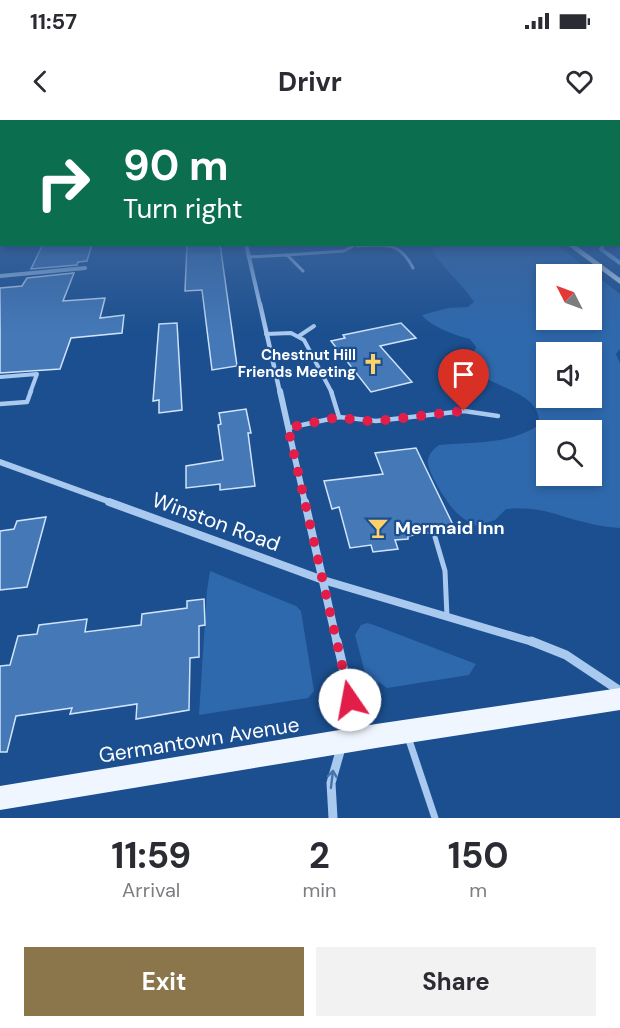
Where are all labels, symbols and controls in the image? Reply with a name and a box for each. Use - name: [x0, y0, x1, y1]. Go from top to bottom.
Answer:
- text: 11:57: [30, 7, 77, 36]
- text: Drivr: [278, 64, 342, 99]
- icon: back: [24, 65, 57, 98]
- icon: heart: [563, 65, 596, 98]
- text: 90 m: [123, 138, 229, 193]
- icon: right: [24, 144, 102, 222]
- text: Turn right: [123, 191, 243, 226]
- north arrow: [536, 264, 602, 330]
- map controls: [536, 264, 602, 486]
- button: sound: [536, 342, 602, 408]
- place label: Chestnut Hill Friends Meeting: [238, 345, 356, 382]
- pin: [438, 349, 489, 411]
- church icon: Chestnut Hill Friends Meeting: [361, 352, 385, 376]
- icon: arrive: [447, 358, 480, 391]
- button: search: [536, 420, 602, 486]
- street label: Winston Road: [148, 486, 284, 558]
- bar icon: Mermaid Inn: [366, 516, 390, 540]
- place label: Mermaid Inn: [395, 516, 505, 540]
- position arrow: [318, 668, 382, 732]
- street label: Germantown Avenue: [97, 710, 301, 770]
- one-way arrow: [327, 770, 338, 790]
- text: 11:59: [111, 832, 191, 879]
- text: 2: [309, 832, 330, 879]
- text: 150: [448, 832, 509, 879]
- text: Arrival: [122, 877, 180, 903]
- text: min: [302, 877, 336, 903]
- text: m: [469, 877, 487, 903]
- button: Exit: [24, 947, 304, 1016]
- button: Share: [316, 947, 596, 1016]

